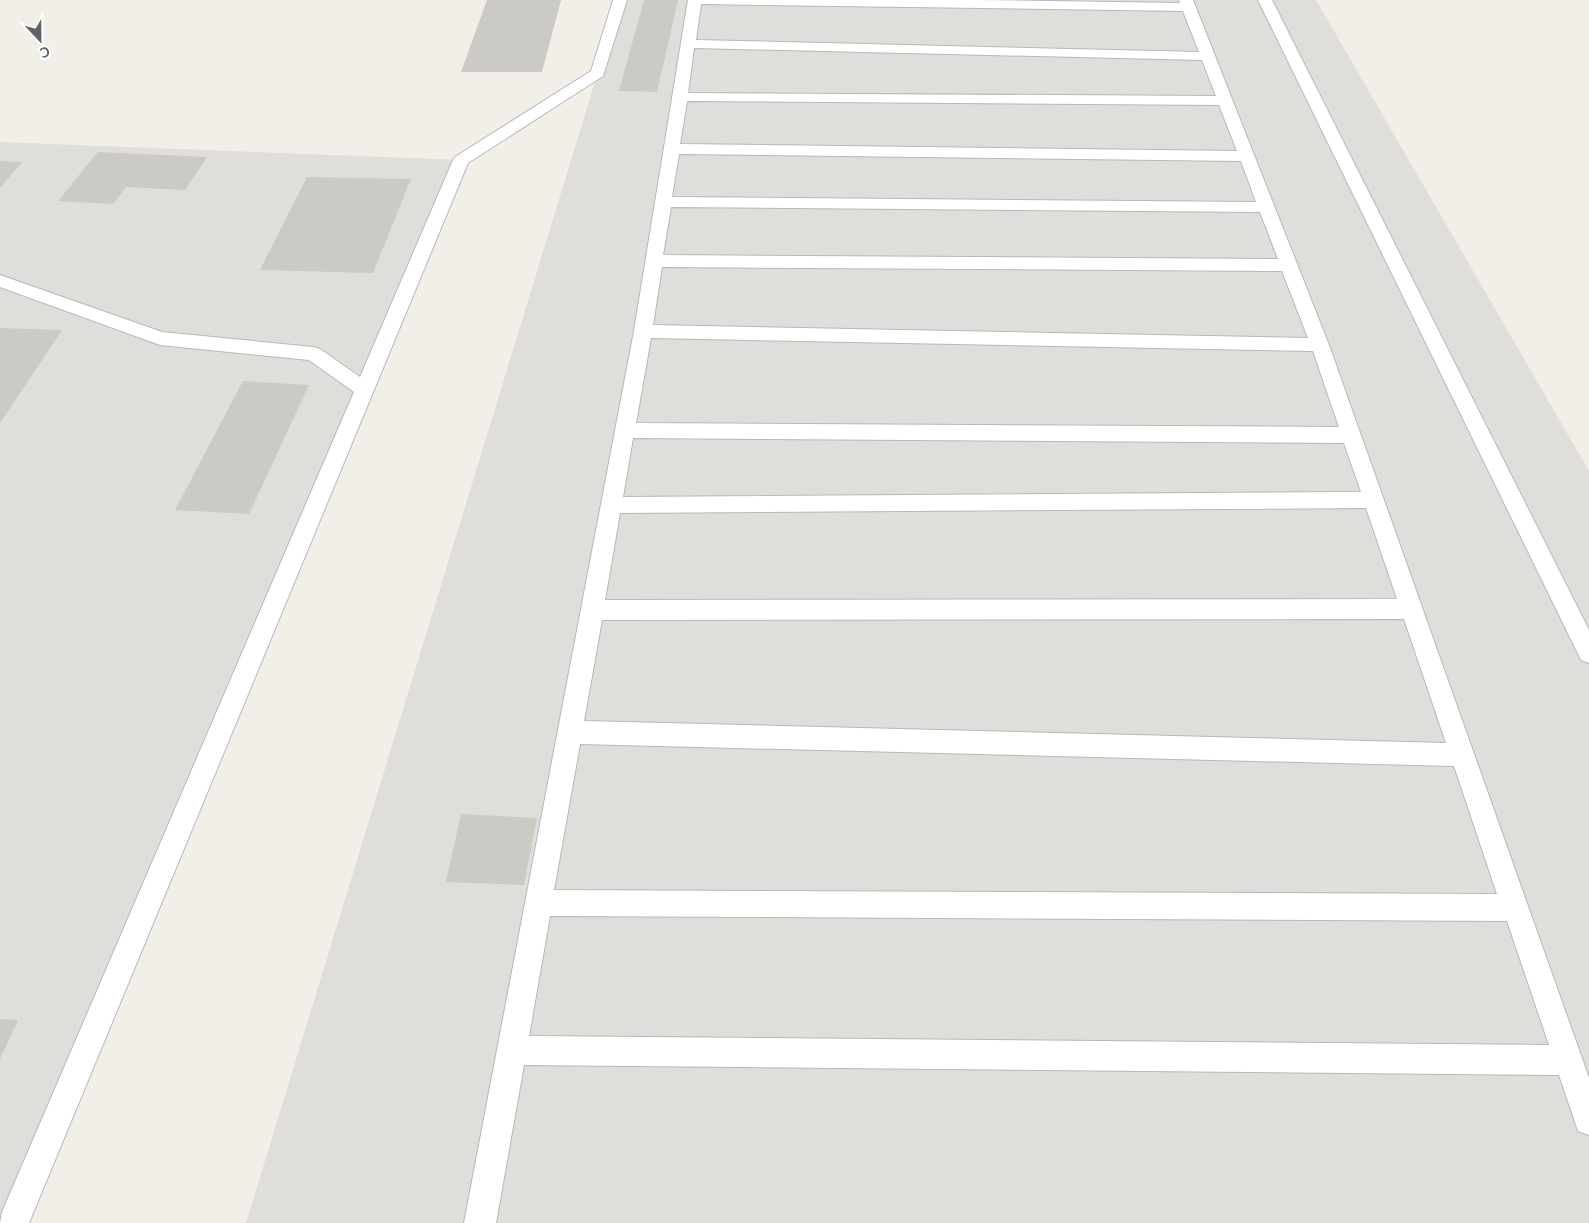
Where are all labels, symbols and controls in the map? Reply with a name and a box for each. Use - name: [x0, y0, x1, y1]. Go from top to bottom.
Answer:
- north arrow: [15, 15, 65, 65]
- text: С: [36, 41, 53, 62]

